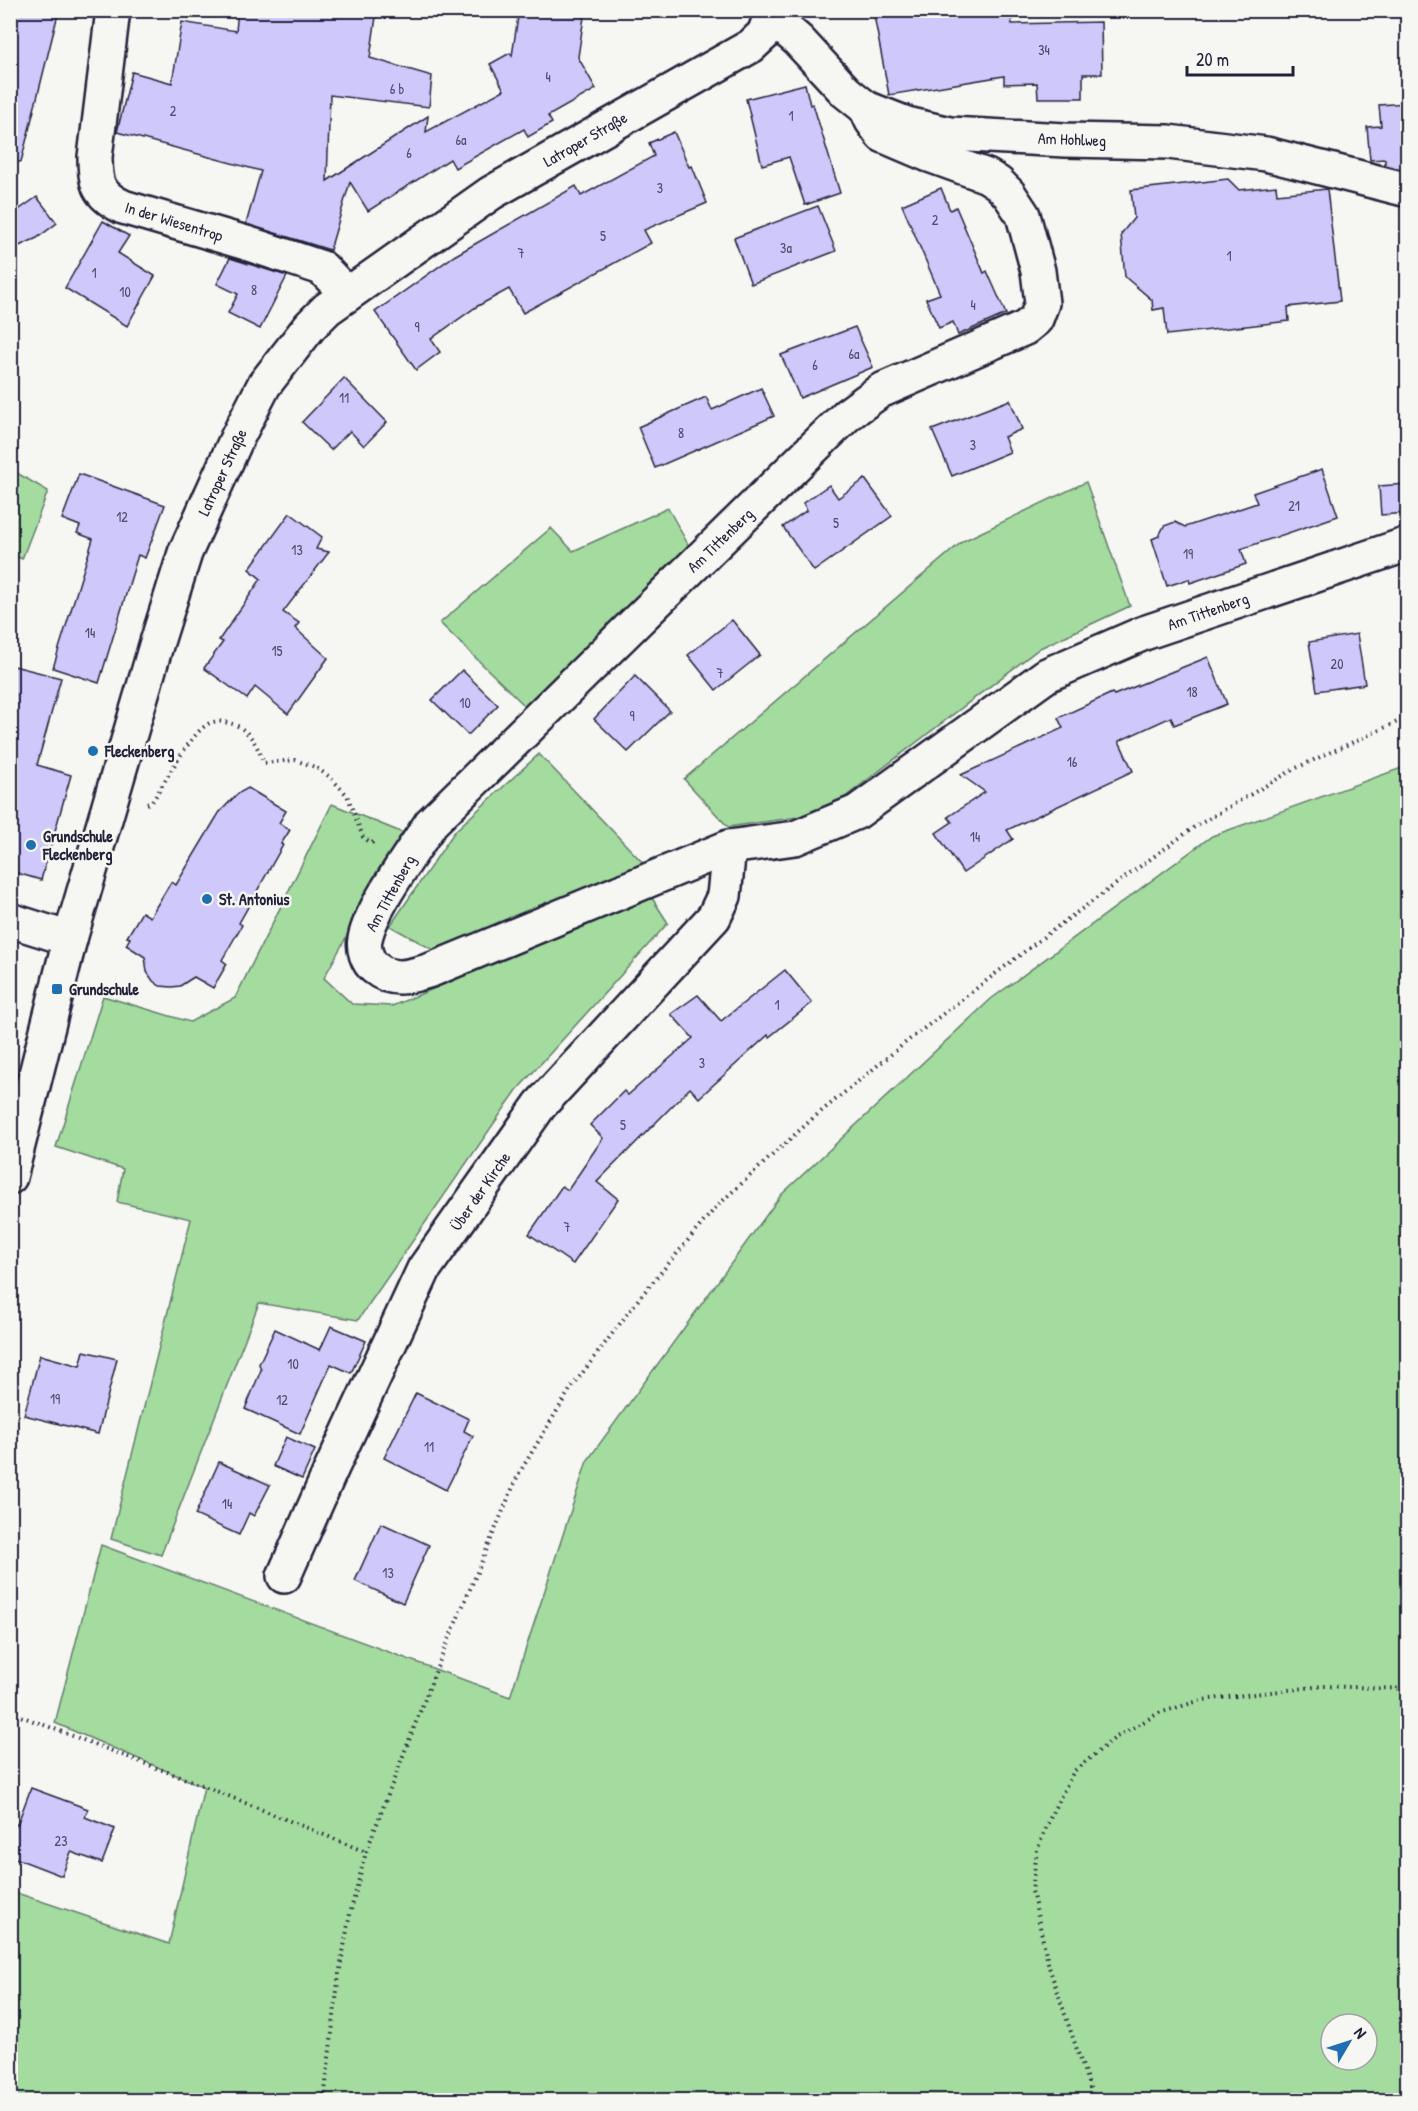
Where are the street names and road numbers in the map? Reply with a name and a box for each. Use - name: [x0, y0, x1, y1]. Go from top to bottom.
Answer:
- street label: Latroper Straße: [539, 106, 632, 172]
- street label: Am Hohlweg: [1038, 127, 1106, 151]
- street label: In der Wiesentrop: [122, 196, 226, 246]
- street label: Latroper Straße: [192, 424, 252, 519]
- street label: Am Tittenberg: [682, 503, 758, 577]
- street label: Am Tittenberg: [1165, 587, 1251, 635]
- street label: Am Tittenberg: [360, 851, 420, 935]
- street label: Über der Kirche: [445, 1147, 516, 1235]

